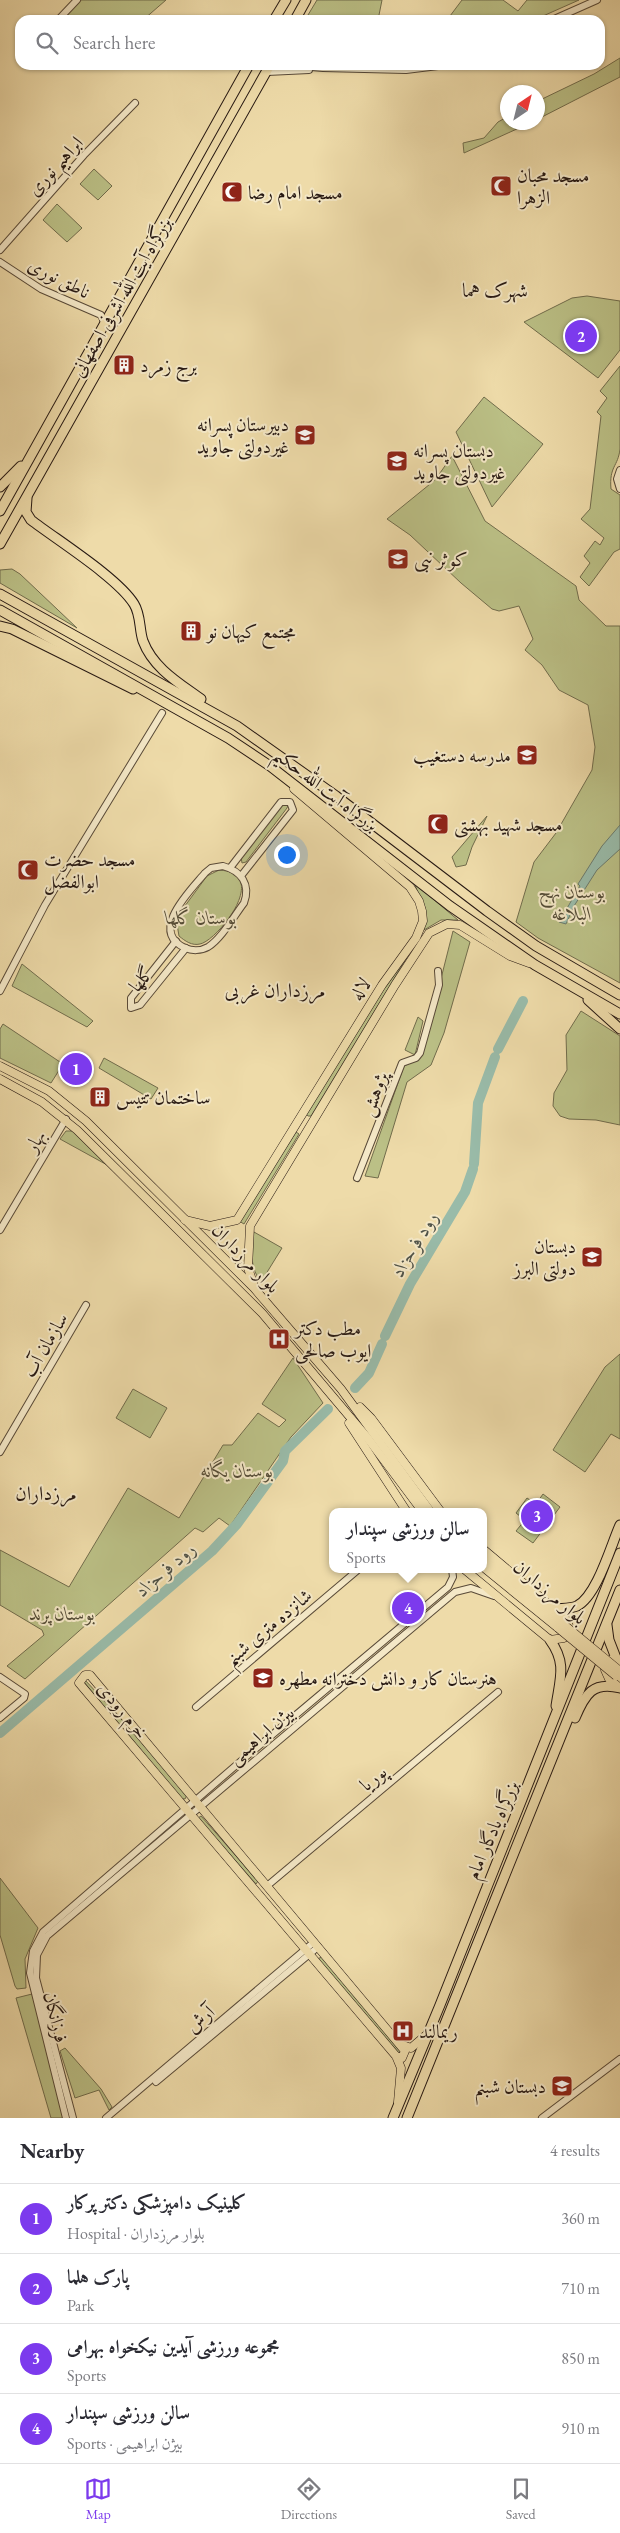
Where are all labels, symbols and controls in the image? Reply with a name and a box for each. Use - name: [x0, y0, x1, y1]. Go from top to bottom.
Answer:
- search box: [15, 15, 605, 70]
- icon: search: [33, 29, 61, 57]
- text: Search here: [73, 30, 155, 55]
- north arrow: [500, 85, 545, 130]
- street label: ابراهیم نوری: [21, 131, 94, 206]
- place label: مسجد محبان الزهرا: [517, 163, 589, 210]
- mosque icon: مسجد محبان الزهرا: [489, 174, 513, 198]
- mosque icon: مسجد امام رضا: [220, 180, 244, 204]
- place label: مسجد امام رضا: [248, 180, 343, 209]
- street label: بزرگراه آیت الله اشرفی اصفهانی: [63, 211, 177, 382]
- street label: ناطق نوری: [24, 252, 94, 304]
- district label: شهرک هما: [462, 277, 528, 303]
- pin: 2: [565, 317, 597, 355]
- building icon: برج زمرد: [112, 353, 136, 377]
- place label: برج زمرد: [140, 353, 198, 383]
- place label: دبیرستان پسرانه غیردولتی جاوید: [197, 412, 289, 460]
- school or university icon: دبیرستان پسرانه غیردولتی جاوید: [293, 423, 317, 447]
- place label: دبستان پسرانه غیردولتی جاوید: [413, 438, 505, 486]
- school or university icon: دبستان پسرانه غیردولتی جاوید: [385, 449, 409, 473]
- school or university icon: کوثر نبی: [386, 547, 410, 571]
- place label: کوثر نبی: [414, 547, 468, 573]
- building icon: مجتمع کیهان نو: [179, 619, 203, 643]
- place label: مجتمع کیهان نو: [205, 619, 296, 649]
- street label: بزرگراه آیت الله حکیم: [264, 740, 385, 843]
- place label: مدرسه دستغیب: [413, 743, 511, 768]
- school or university icon: مدرسه دستغیب: [515, 743, 539, 767]
- mosque icon: مسجد شهید بهشتی: [426, 812, 450, 836]
- place label: مسجد شهید بهشتی: [454, 812, 562, 838]
- your location: [274, 842, 300, 868]
- place label: مسجد حضرت ابوالفضل: [44, 847, 135, 895]
- mosque icon: مسجد حضرت ابوالفضل: [16, 858, 40, 882]
- park label: بوستان نهج البلاغه: [539, 879, 606, 926]
- park label: بوستان گلها: [163, 905, 237, 930]
- street label: گلها: [123, 961, 159, 997]
- street label: لاله: [343, 973, 377, 1005]
- district label: مرزداران غربی: [225, 977, 325, 1005]
- pin: 1: [60, 1050, 92, 1088]
- street label: پژوهش: [354, 1067, 394, 1120]
- building icon: ساختمان تتیس: [88, 1085, 112, 1109]
- place label: ساختمان تتیس: [116, 1085, 210, 1110]
- street label: بهار: [18, 1125, 51, 1159]
- water label: رود فرحزاد: [384, 1206, 444, 1282]
- street label: بلوار مرزداران: [206, 1218, 286, 1299]
- place label: دبستان دولتی البرز: [511, 1234, 576, 1282]
- school or university icon: دبستان دولتی البرز: [580, 1245, 604, 1269]
- street label: سازمان آب: [16, 1308, 74, 1382]
- place label: مطب دکتر ایوب صالحی: [293, 1316, 371, 1364]
- hospital icon: مطب دکتر ایوب صالحی: [267, 1327, 291, 1351]
- park label: بوستان یگانه: [201, 1458, 274, 1483]
- district label: مرزداران: [15, 1480, 77, 1507]
- pin: 3: [521, 1497, 553, 1535]
- popup: [329, 1508, 487, 1573]
- text: سالن ورزشی سپندار: [346, 1516, 470, 1541]
- water label: رود فرحزاد: [129, 1535, 201, 1603]
- text: Sports: [346, 1547, 386, 1568]
- street label: بلوار مرزداران: [507, 1554, 592, 1631]
- street label: شانزده متری شبنم: [219, 1583, 322, 1676]
- pin: 4: [392, 1589, 424, 1627]
- park label: بوستان پرند: [29, 1601, 95, 1626]
- school or university icon: هنرستان کار و دانش دخترانه مطهره: [251, 1666, 275, 1690]
- place label: هنرستان کار و دانش دخترانه مطهره: [279, 1666, 497, 1692]
- street label: خرم رودی: [89, 1676, 154, 1746]
- street label: بیژن ابراهیمی: [223, 1700, 300, 1771]
- street label: پوریا: [354, 1759, 393, 1797]
- street label: بزرگراه یادگار امام: [460, 1776, 528, 1885]
- street label: فرزانگان: [38, 1989, 74, 2045]
- street label: آرش: [180, 1998, 221, 2038]
- hospital icon: ریمالند: [391, 2019, 415, 2043]
- place label: ریمالند: [419, 2019, 458, 2044]
- place label: دبستان شبنم: [474, 2074, 546, 2106]
- school or university icon: دبستان شبنم: [550, 2074, 574, 2098]
- text: Nearby: [20, 2137, 84, 2164]
- text: 4 results: [550, 2140, 600, 2161]
- text: کلینیک دامپزشکی دکتر پرکار: [67, 2190, 247, 2215]
- text: 1: [32, 2208, 40, 2229]
- text: 360 m: [561, 2208, 600, 2229]
- text: Hospital · بلوار مرزداران: [67, 2223, 205, 2244]
- text: پارک هلما: [67, 2264, 129, 2289]
- text: 2: [32, 2278, 40, 2299]
- text: 710 m: [561, 2278, 600, 2299]
- text: Park: [67, 2295, 94, 2316]
- text: مجموعه ورزشی آیدین نیکخواه بهرامی: [67, 2334, 279, 2359]
- text: 3: [32, 2348, 40, 2369]
- text: 850 m: [561, 2348, 600, 2369]
- text: Sports: [67, 2365, 106, 2386]
- text: سالن ورزشی سپندار: [67, 2400, 190, 2425]
- text: 4: [32, 2418, 40, 2439]
- text: 910 m: [561, 2418, 600, 2439]
- text: Sports · بیژن ابراهیمی: [67, 2433, 182, 2454]
- tab: Map: [84, 2475, 112, 2523]
- tab: Directions: [281, 2475, 337, 2523]
- tab: Saved: [506, 2475, 536, 2523]

